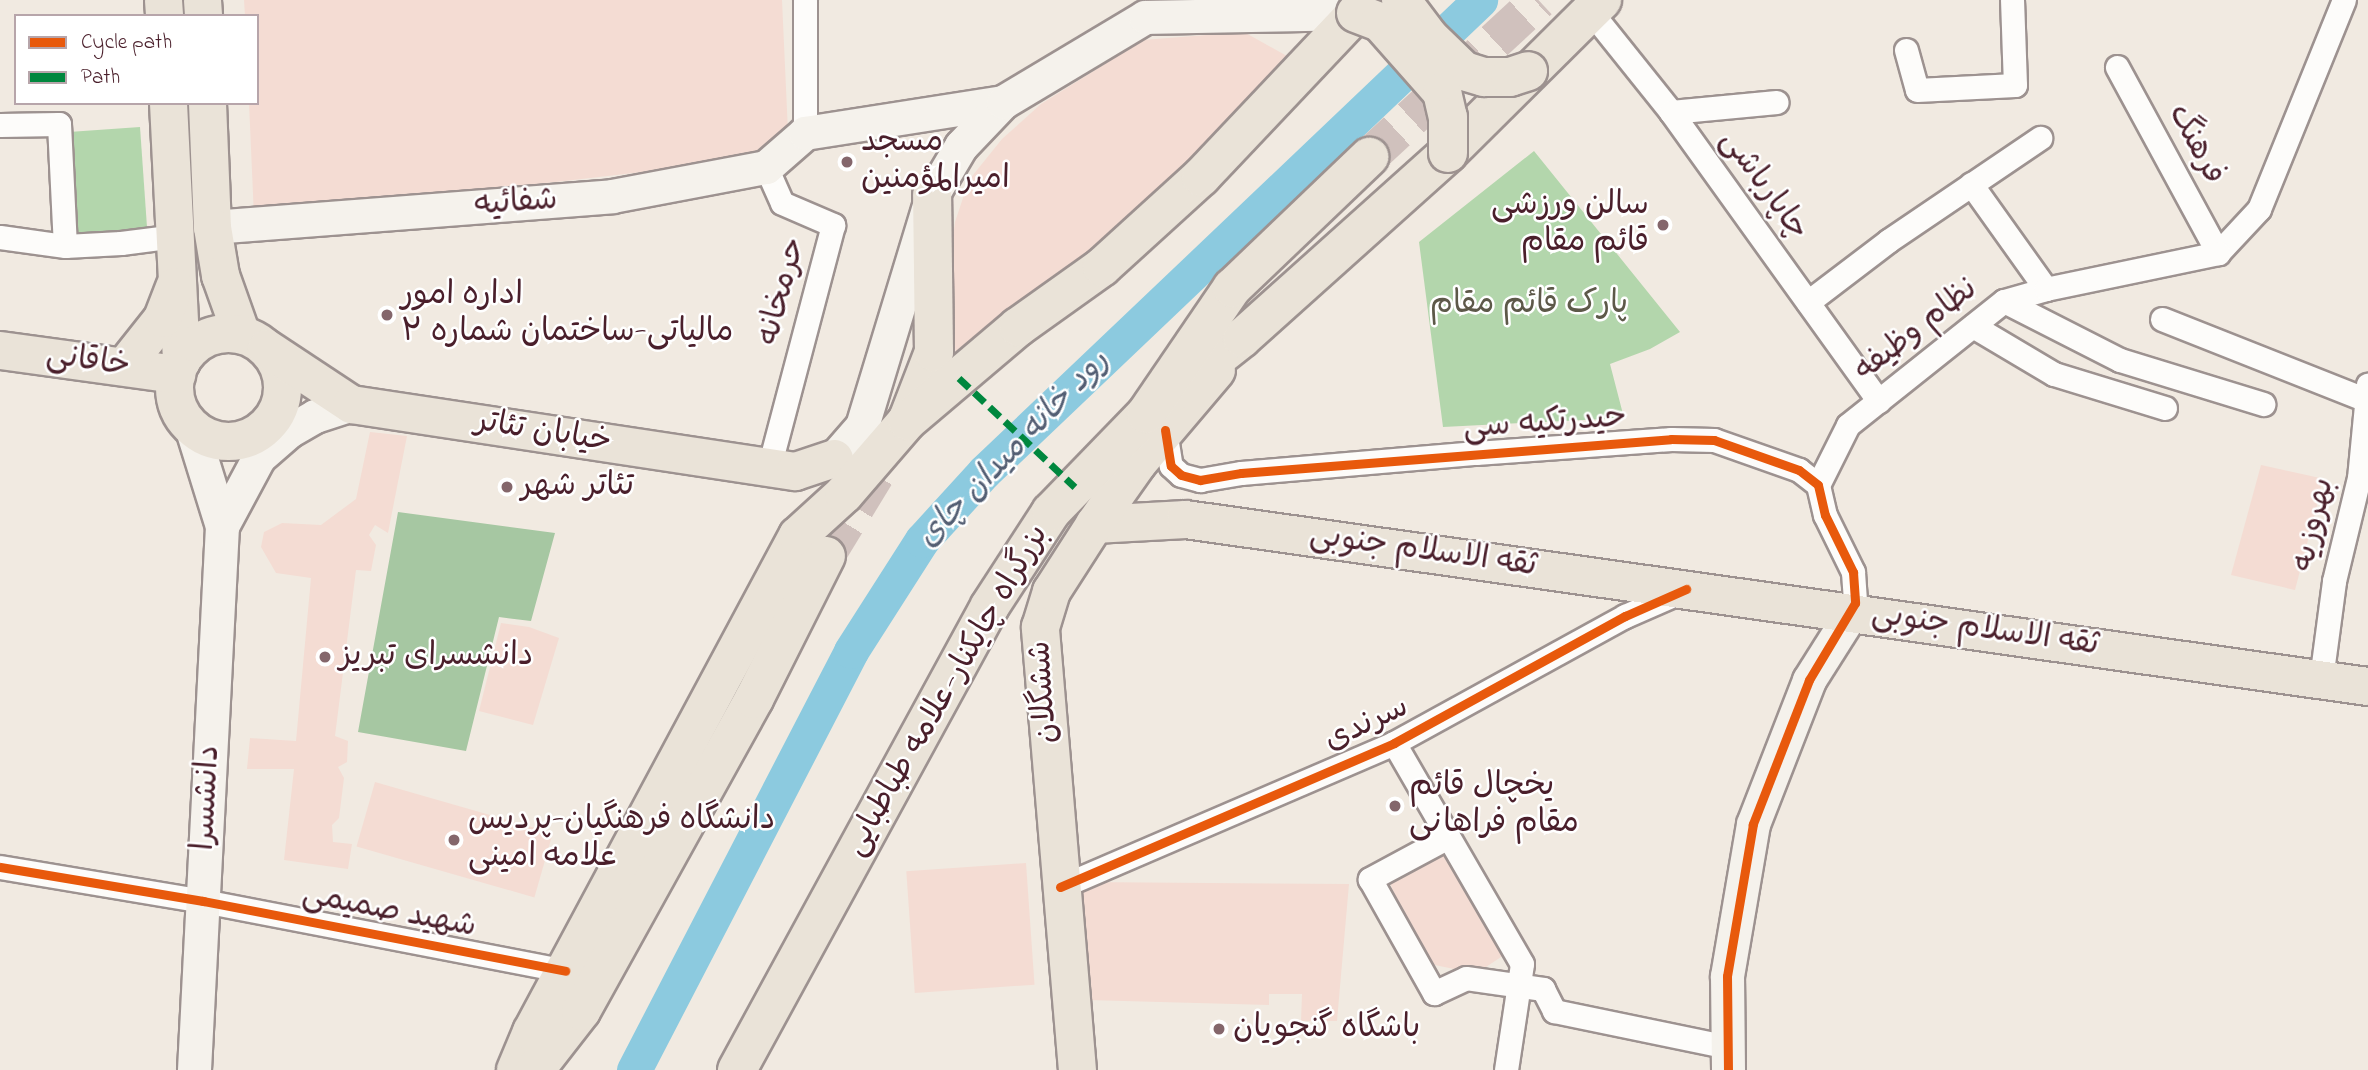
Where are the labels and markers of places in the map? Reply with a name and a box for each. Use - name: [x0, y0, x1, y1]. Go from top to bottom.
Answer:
- place label: مسجد امیرالمؤمنین: [861, 125, 1010, 200]
- marker: مسجد امیرالمؤمنین: [839, 154, 855, 170]
- place label: سالن ورزشی قائم مقام: [1491, 188, 1649, 263]
- marker: سالن ورزشی قائم مقام: [1655, 217, 1671, 233]
- place label: اداره امور مالیاتی-ساختمان شماره ۲: [401, 278, 733, 353]
- marker: اداره امور مالیاتی-ساختمان شماره ۲: [379, 307, 395, 323]
- place label: تئاتر شهر: [521, 468, 634, 506]
- marker: تئاتر شهر: [499, 479, 515, 495]
- place label: دانشسرای تبریز: [339, 638, 533, 676]
- marker: دانشسرای تبریز: [317, 649, 333, 665]
- place label: یخچال قائم مقام فراهانی: [1409, 769, 1579, 844]
- marker: یخچال قائم مقام فراهانی: [1387, 798, 1403, 814]
- place label: دانشگاه فرهنگیان-پردیس علامه امینی: [468, 803, 775, 878]
- marker: دانشگاه فرهنگیان-پردیس علامه امینی: [446, 832, 462, 848]
- place label: باشگاه گنجویان: [1233, 1010, 1420, 1048]
- marker: باشگاه گنجویان: [1211, 1021, 1227, 1037]

